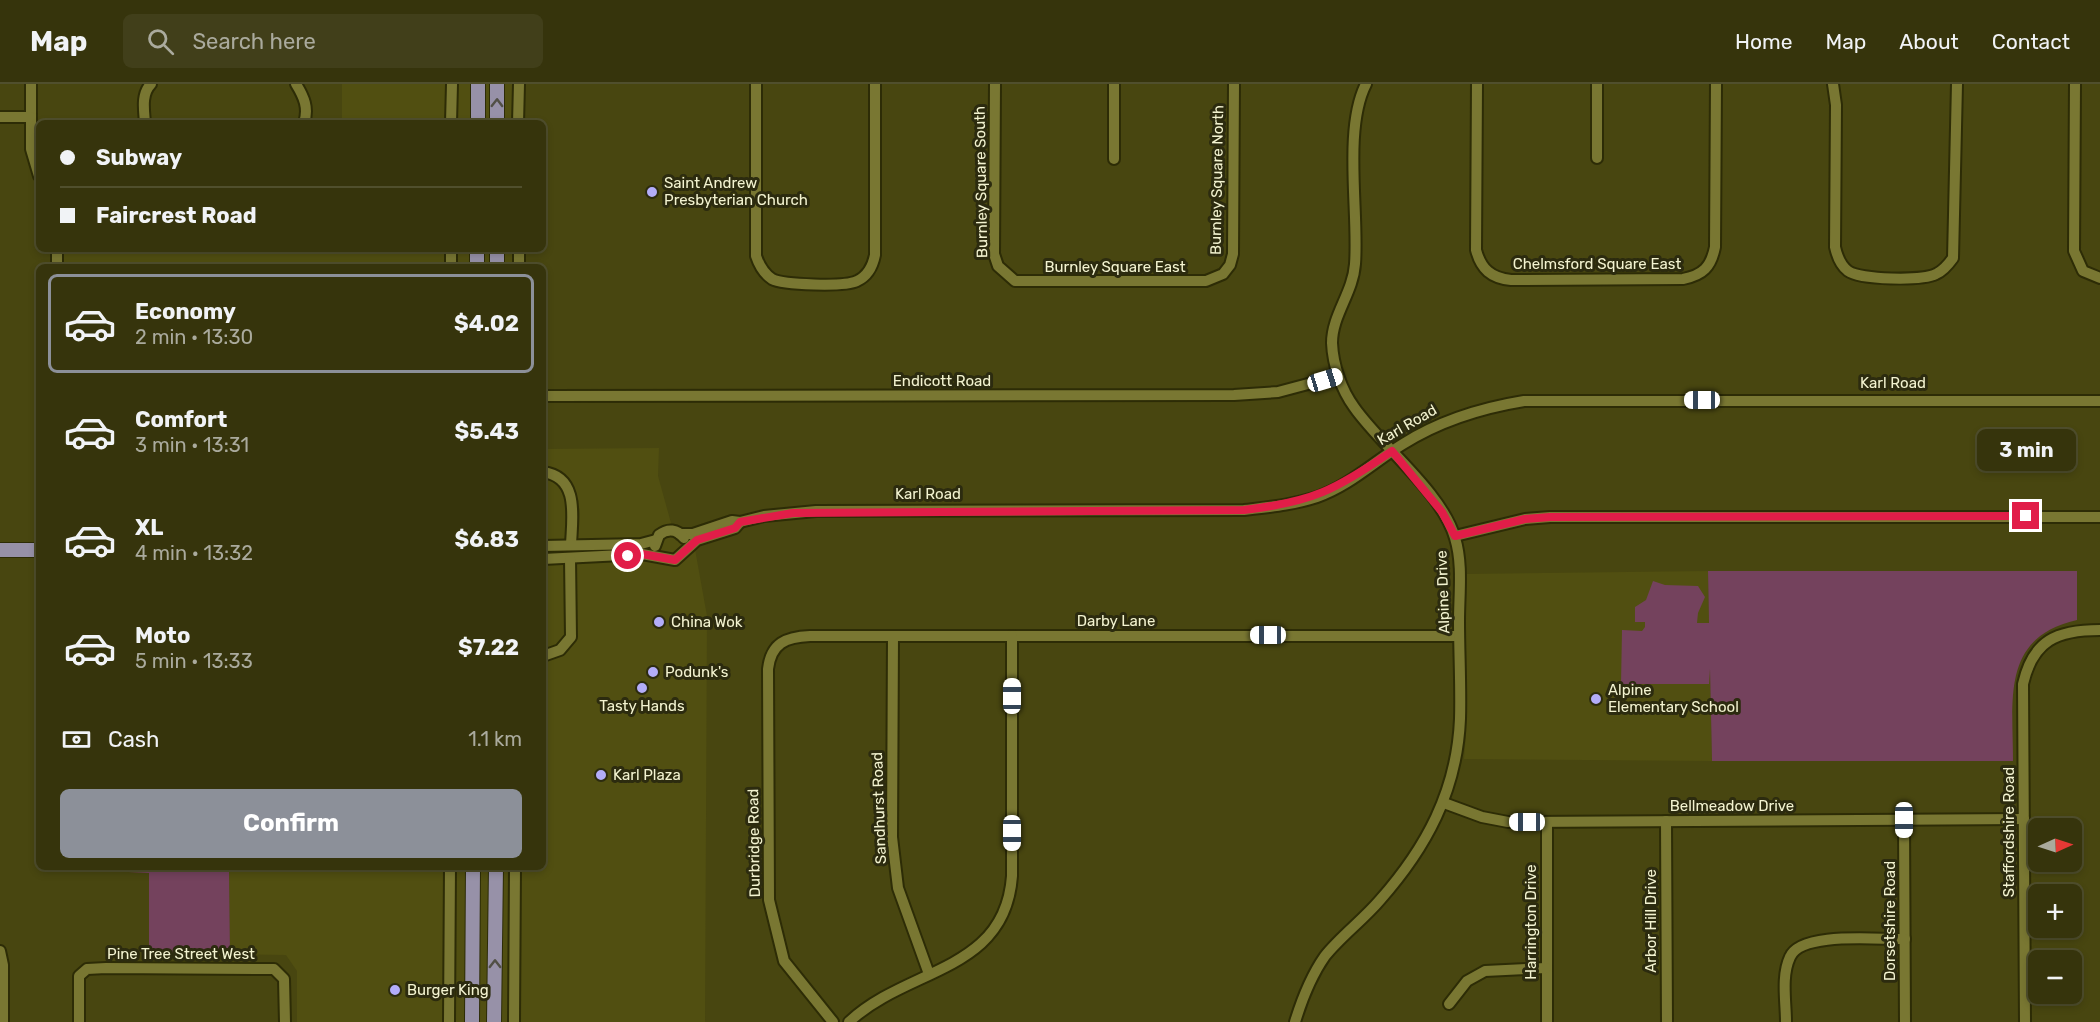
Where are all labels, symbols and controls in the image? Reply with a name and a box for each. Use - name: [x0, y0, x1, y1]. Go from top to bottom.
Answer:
- search box: [123, 14, 543, 68]
- text: Map: [30, 25, 87, 58]
- icon: search: [144, 25, 177, 58]
- text: Search here: [192, 28, 316, 55]
- text: Home: [1735, 29, 1792, 54]
- text: Map: [1825, 29, 1866, 54]
- text: About: [1899, 29, 1959, 54]
- text: Contact: [1992, 29, 2070, 54]
- one-way arrow: [491, 99, 503, 108]
- street label: Burnley Square North: [1207, 105, 1227, 255]
- street label: Burnley Square South: [971, 106, 991, 258]
- text: Subway: [96, 144, 182, 171]
- place label: Saint Andrew Presbyterian Church: [664, 174, 808, 209]
- marker: Saint Andrew Presbyterian Church: [645, 185, 659, 199]
- text: Faircrest Road: [96, 202, 257, 229]
- street label: Chelmsford Square East: [1513, 255, 1681, 273]
- street label: Burnley Square East: [1044, 258, 1186, 276]
- icon: car: [63, 297, 117, 351]
- text: Economy: [135, 298, 236, 325]
- text: $4.02: [454, 310, 519, 337]
- text: 2 min · 13:30: [135, 325, 253, 349]
- car: [1305, 366, 1345, 394]
- street label: Endicott Road: [893, 372, 991, 390]
- street label: Karl Road: [1860, 374, 1926, 392]
- car: [1684, 391, 1720, 409]
- street label: Karl Road: [1374, 401, 1440, 449]
- icon: car: [63, 405, 117, 459]
- text: Comfort: [135, 406, 227, 433]
- text: $5.43: [455, 418, 519, 445]
- callout: 3 min: [1976, 429, 2076, 471]
- text: 3 min · 13:31: [135, 433, 249, 457]
- text: 3 min: [1999, 438, 2054, 462]
- street label: Karl Road: [895, 485, 961, 503]
- route end: [2012, 502, 2039, 529]
- icon: car: [63, 513, 117, 567]
- text: XL: [135, 514, 163, 541]
- text: $6.83: [454, 526, 519, 553]
- text: 4 min · 13:32: [135, 541, 253, 565]
- route start: [614, 542, 641, 569]
- street label: Alpine Drive: [1433, 550, 1453, 634]
- street label: Darby Lane: [1077, 612, 1155, 630]
- place label: China Wok: [671, 613, 743, 631]
- marker: China Wok: [652, 615, 666, 629]
- icon: car: [63, 621, 117, 675]
- text: Moto: [135, 622, 190, 649]
- car: [1250, 626, 1286, 644]
- text: $7.22: [458, 634, 519, 661]
- text: 5 min · 13:33: [135, 649, 253, 673]
- place label: Podunk's: [665, 663, 729, 681]
- marker: Podunk's: [646, 665, 660, 679]
- car: [1003, 678, 1021, 714]
- marker: Tasty Hands: [635, 681, 649, 695]
- place label: Alpine Elementary School: [1608, 681, 1739, 716]
- marker: Alpine Elementary School: [1589, 692, 1603, 706]
- place label: Tasty Hands: [599, 697, 685, 715]
- icon: cash: [60, 723, 93, 756]
- text: Cash: [108, 726, 159, 753]
- text: 1.1 km: [468, 727, 522, 751]
- street label: Sandhurst Road: [868, 752, 890, 864]
- place label: Karl Plaza: [613, 766, 681, 784]
- street label: Staffordshire Road: [2000, 767, 2018, 897]
- marker: Karl Plaza: [594, 768, 608, 782]
- street label: Durbridge Road: [744, 788, 764, 898]
- button: Confirm: [60, 789, 522, 858]
- street label: Bellmeadow Drive: [1670, 797, 1794, 815]
- car: [1895, 802, 1913, 838]
- car: [1509, 813, 1545, 831]
- car: [1003, 815, 1021, 851]
- north arrow: [2028, 818, 2082, 872]
- map controls: [2028, 818, 2082, 1004]
- street label: Dorsetshire Road: [1881, 861, 1899, 981]
- street label: Harrington Drive: [1522, 864, 1540, 980]
- street label: Arbor Hill Drive: [1642, 869, 1660, 973]
- button: +: [2028, 884, 2082, 938]
- street label: Pine Tree Street West: [107, 945, 255, 963]
- button: −: [2028, 950, 2082, 1004]
- one-way arrow: [489, 959, 501, 968]
- place label: Burger King: [407, 981, 489, 999]
- marker: Burger King: [388, 983, 402, 997]

